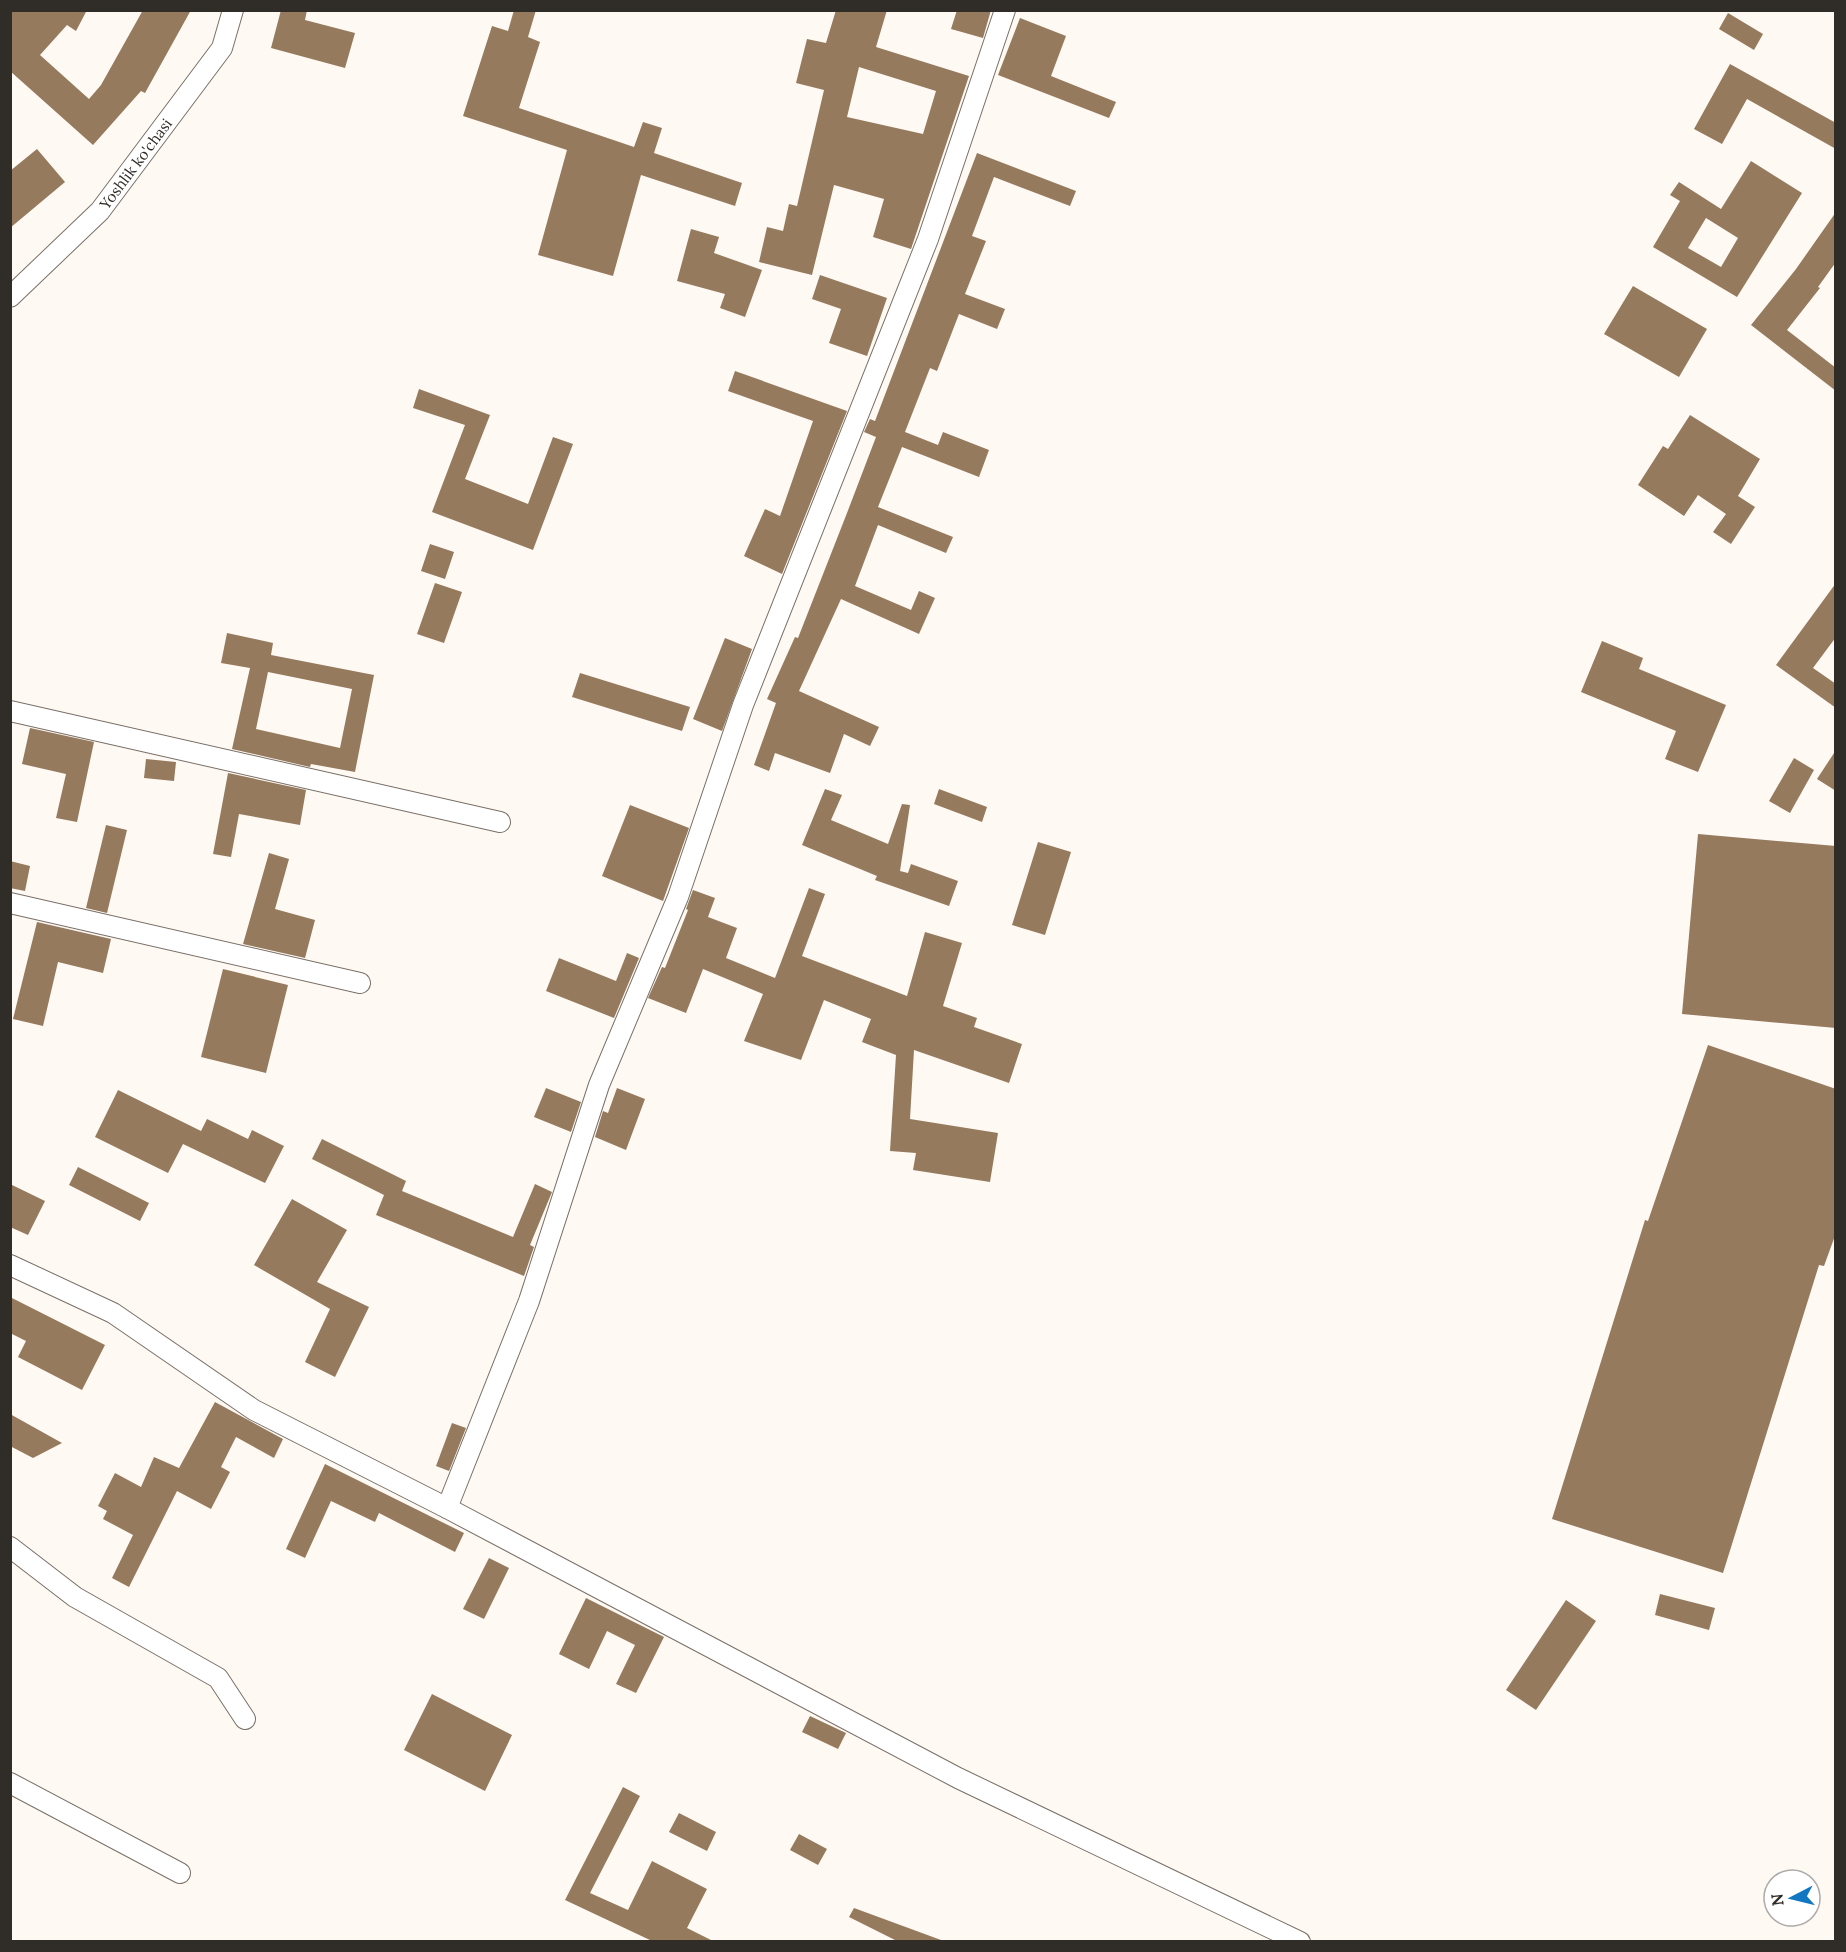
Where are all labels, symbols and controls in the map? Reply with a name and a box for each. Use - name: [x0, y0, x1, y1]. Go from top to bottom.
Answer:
- street label: Yoshlik ko'chasi: [95, 115, 176, 214]
- north arrow: [1762, 1868, 1822, 1928]
- text: N: [1766, 1892, 1788, 1907]

